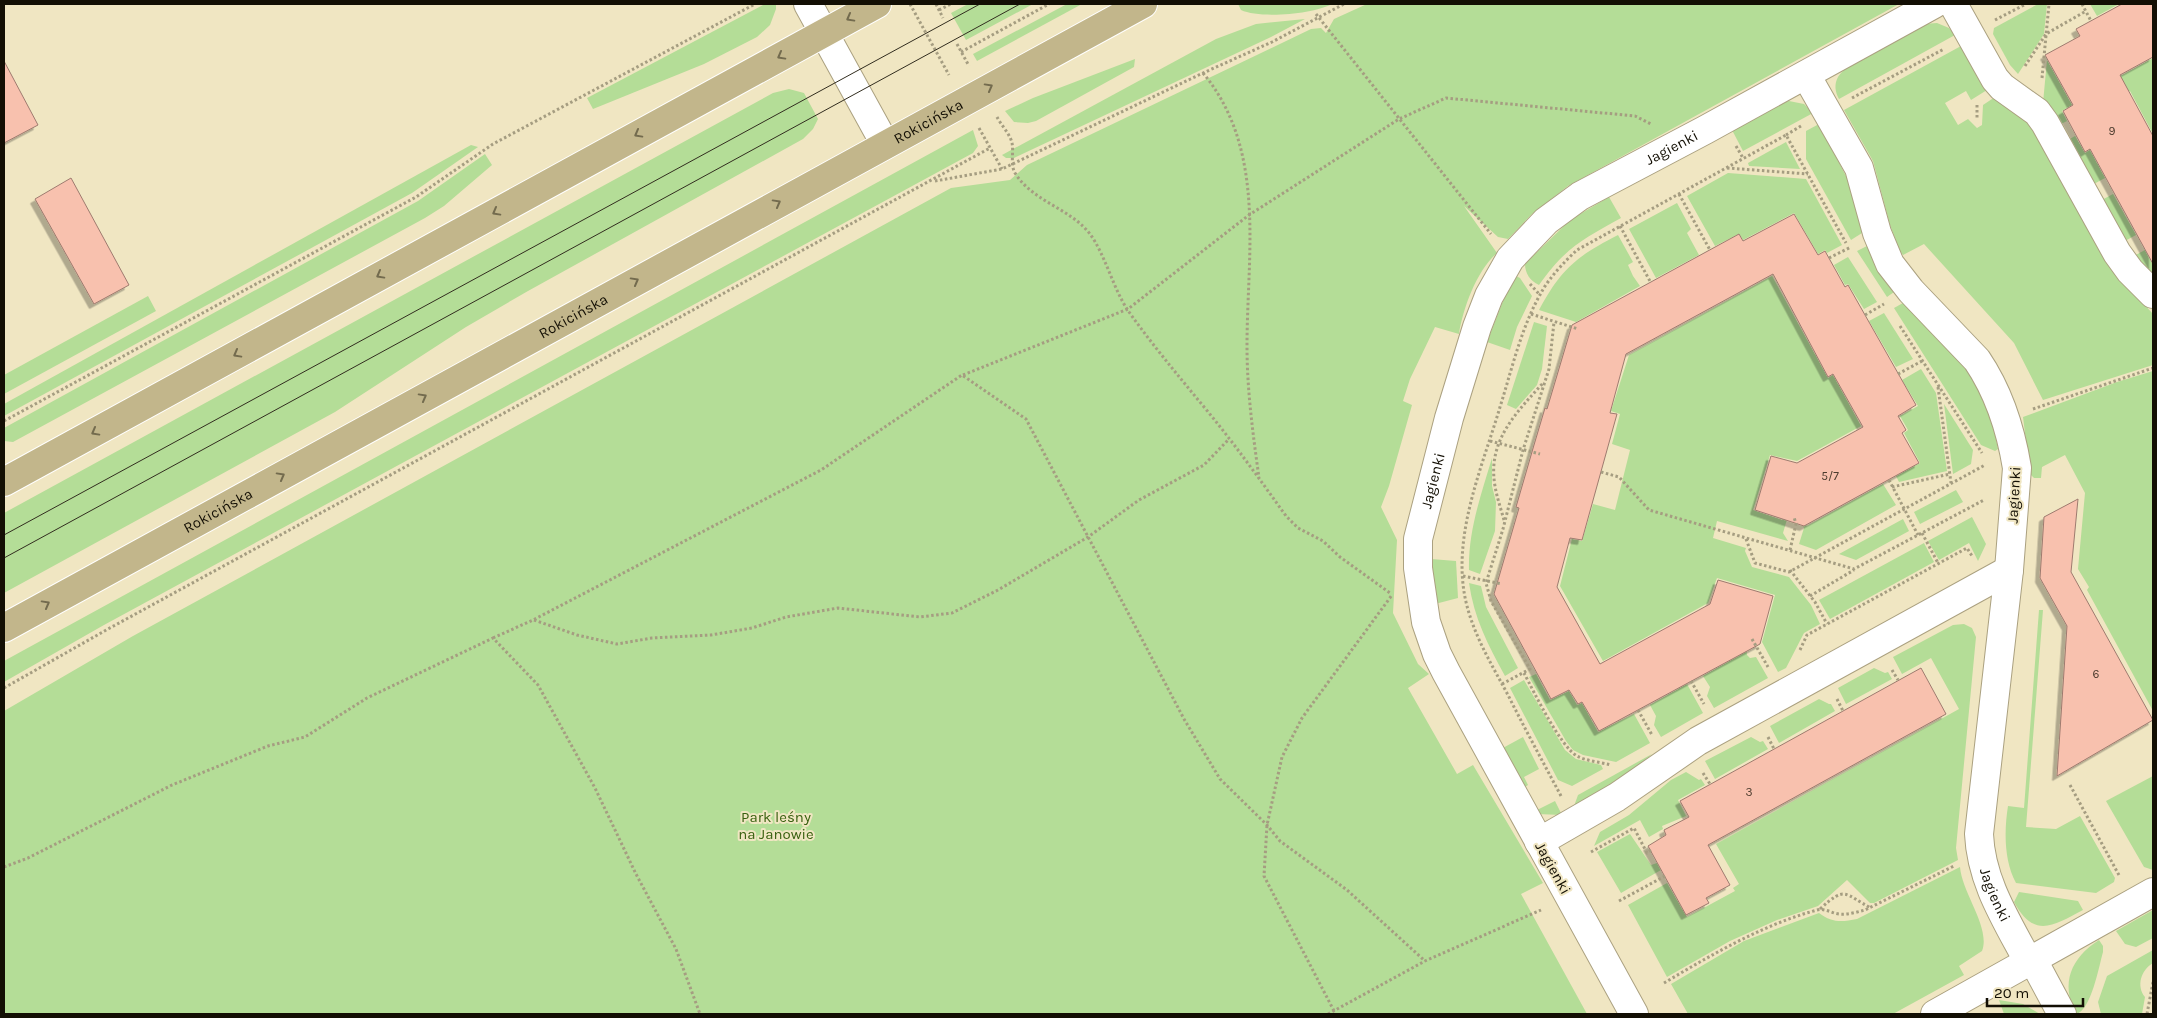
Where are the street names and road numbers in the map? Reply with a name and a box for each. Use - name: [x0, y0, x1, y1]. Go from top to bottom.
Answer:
- street label: Rokicińska: [891, 95, 966, 148]
- street label: Jagienki: [1642, 126, 1701, 169]
- street label: Rokicińska: [535, 290, 611, 342]
- street label: Jagienki: [1417, 451, 1449, 511]
- street label: Jagienki: [2004, 466, 2024, 524]
- street label: Rokicińska: [180, 485, 256, 537]
- street label: Jagienki: [1531, 839, 1575, 897]
- street label: Jagienki: [1976, 866, 2014, 925]

